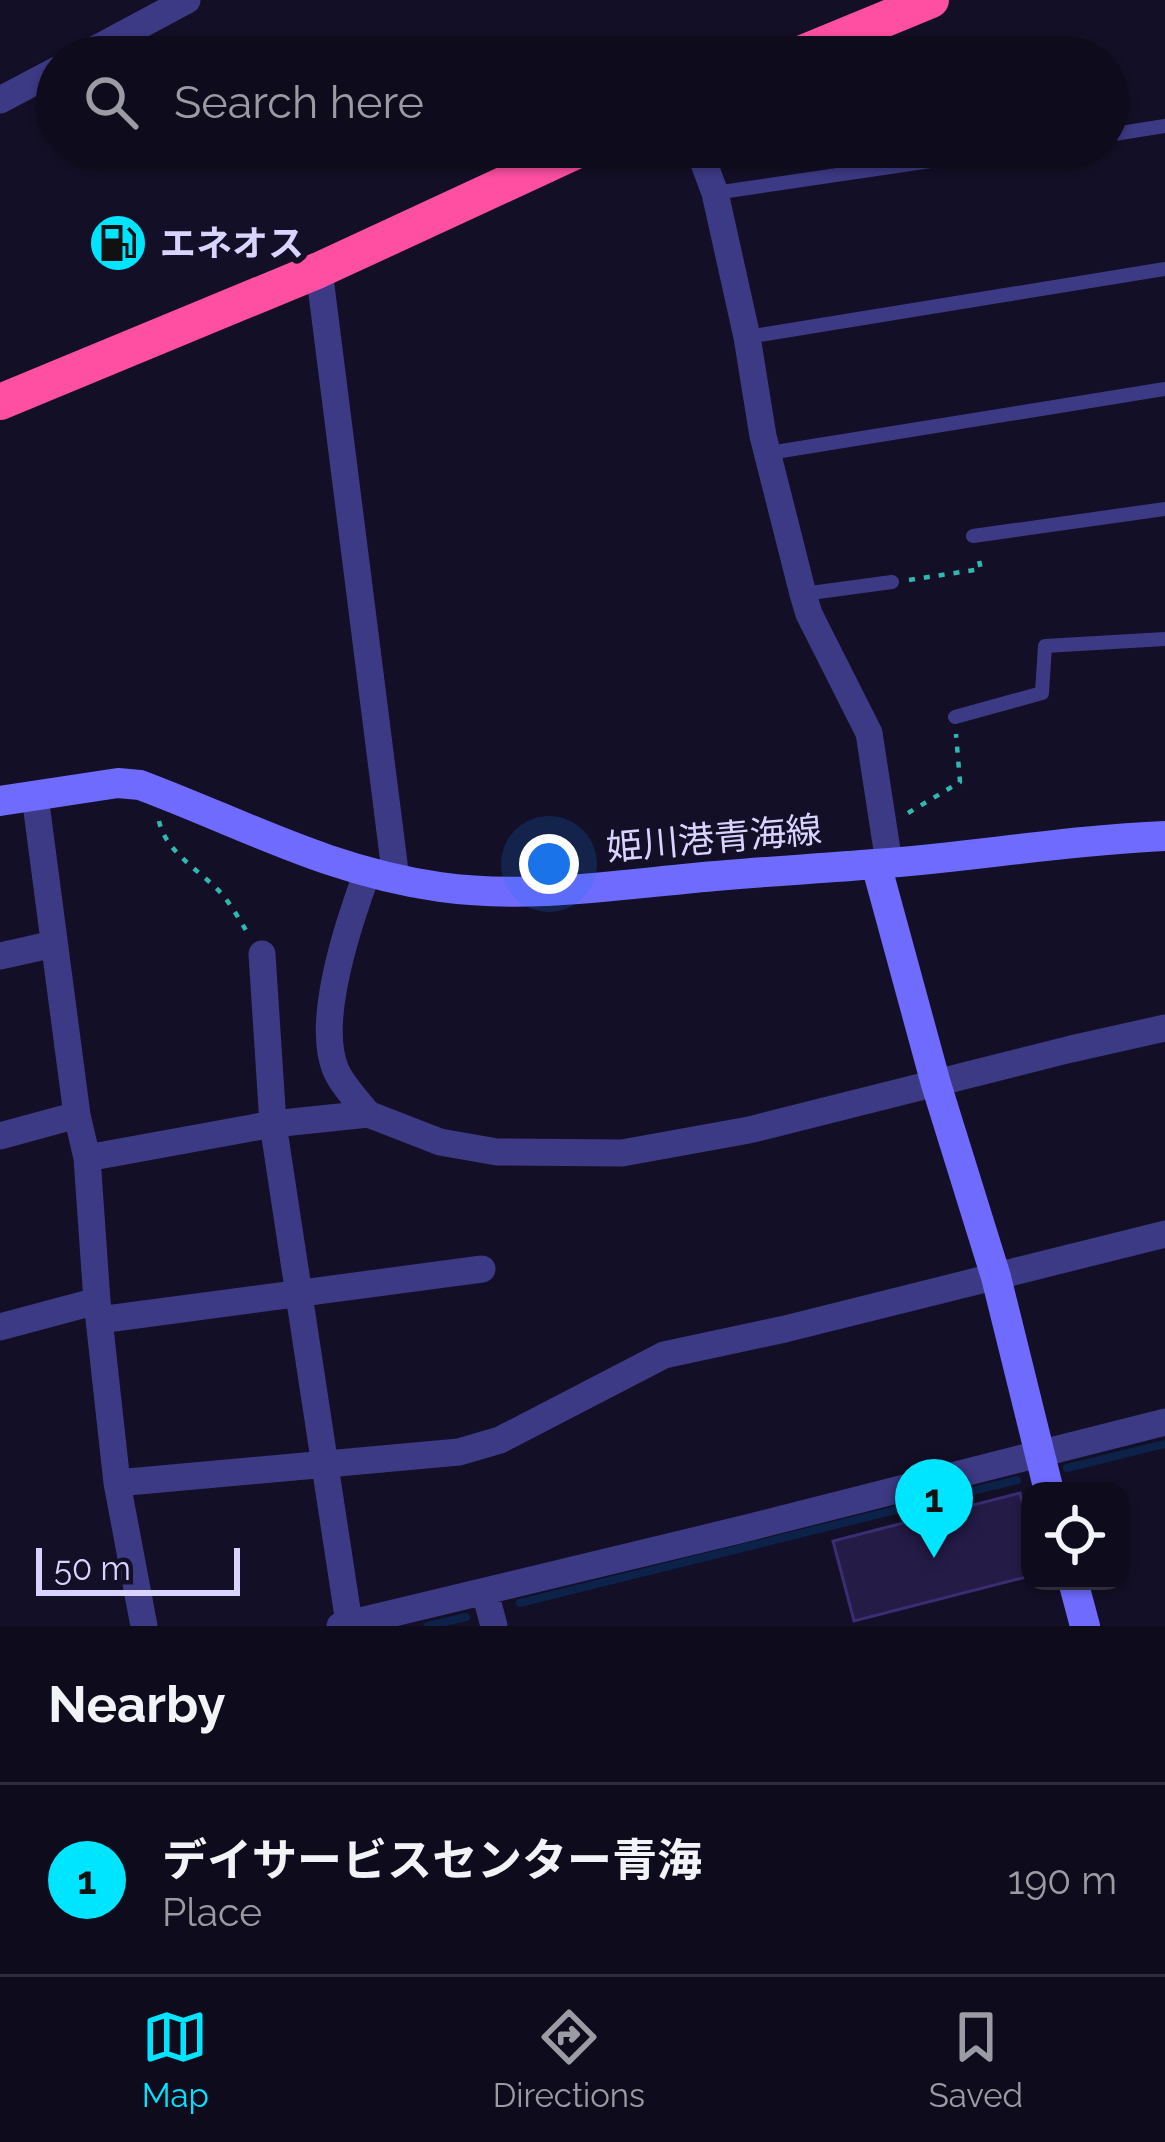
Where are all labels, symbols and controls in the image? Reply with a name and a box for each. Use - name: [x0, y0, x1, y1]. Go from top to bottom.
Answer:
- search box: [36, 36, 1129, 168]
- icon: search: [78, 69, 144, 135]
- text: Search here: [174, 76, 424, 129]
- fuel station icon: エネオス: [87, 212, 149, 274]
- place label: エネオス: [160, 222, 304, 264]
- street label: 姫川港青海線: [605, 808, 823, 868]
- your location: [519, 834, 579, 894]
- pin: 1: [895, 1459, 973, 1558]
- map controls: [1021, 1482, 1129, 1590]
- button: locate: [1021, 1482, 1129, 1590]
- scale bar: [36, 1542, 240, 1595]
- text: 50 m: [54, 1549, 131, 1588]
- text: Nearby: [48, 1674, 225, 1734]
- text: デイサービスセンター青海: [162, 1834, 702, 1887]
- text: 1: [77, 1857, 97, 1903]
- text: 190 m: [1008, 1857, 1117, 1903]
- text: Place: [162, 1889, 262, 1935]
- tab: Map: [142, 2004, 209, 2115]
- tab: Directions: [493, 2004, 645, 2115]
- tab: Saved: [929, 2004, 1023, 2115]

